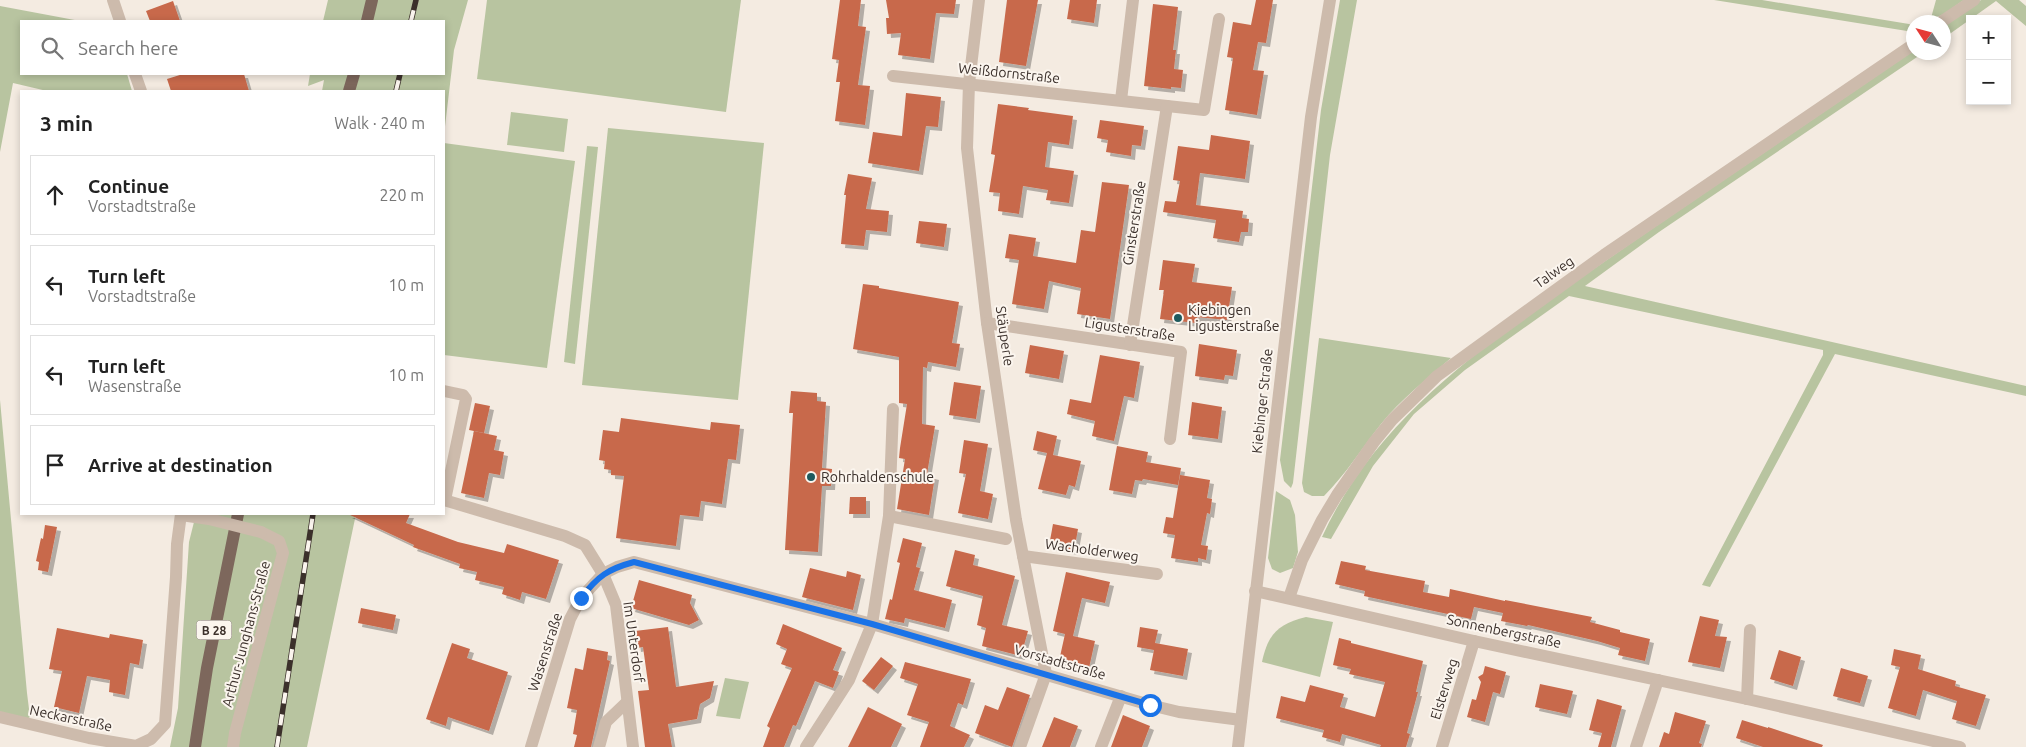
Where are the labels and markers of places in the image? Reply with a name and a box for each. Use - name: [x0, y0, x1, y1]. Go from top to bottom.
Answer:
- place label: Kiebingen Ligusterstraße: [1188, 302, 1279, 334]
- marker: Kiebingen Ligusterstraße: [1172, 312, 1184, 324]
- place label: Rohrhaldenschule: [821, 469, 934, 485]
- marker: Rohrhaldenschule: [805, 471, 817, 483]

